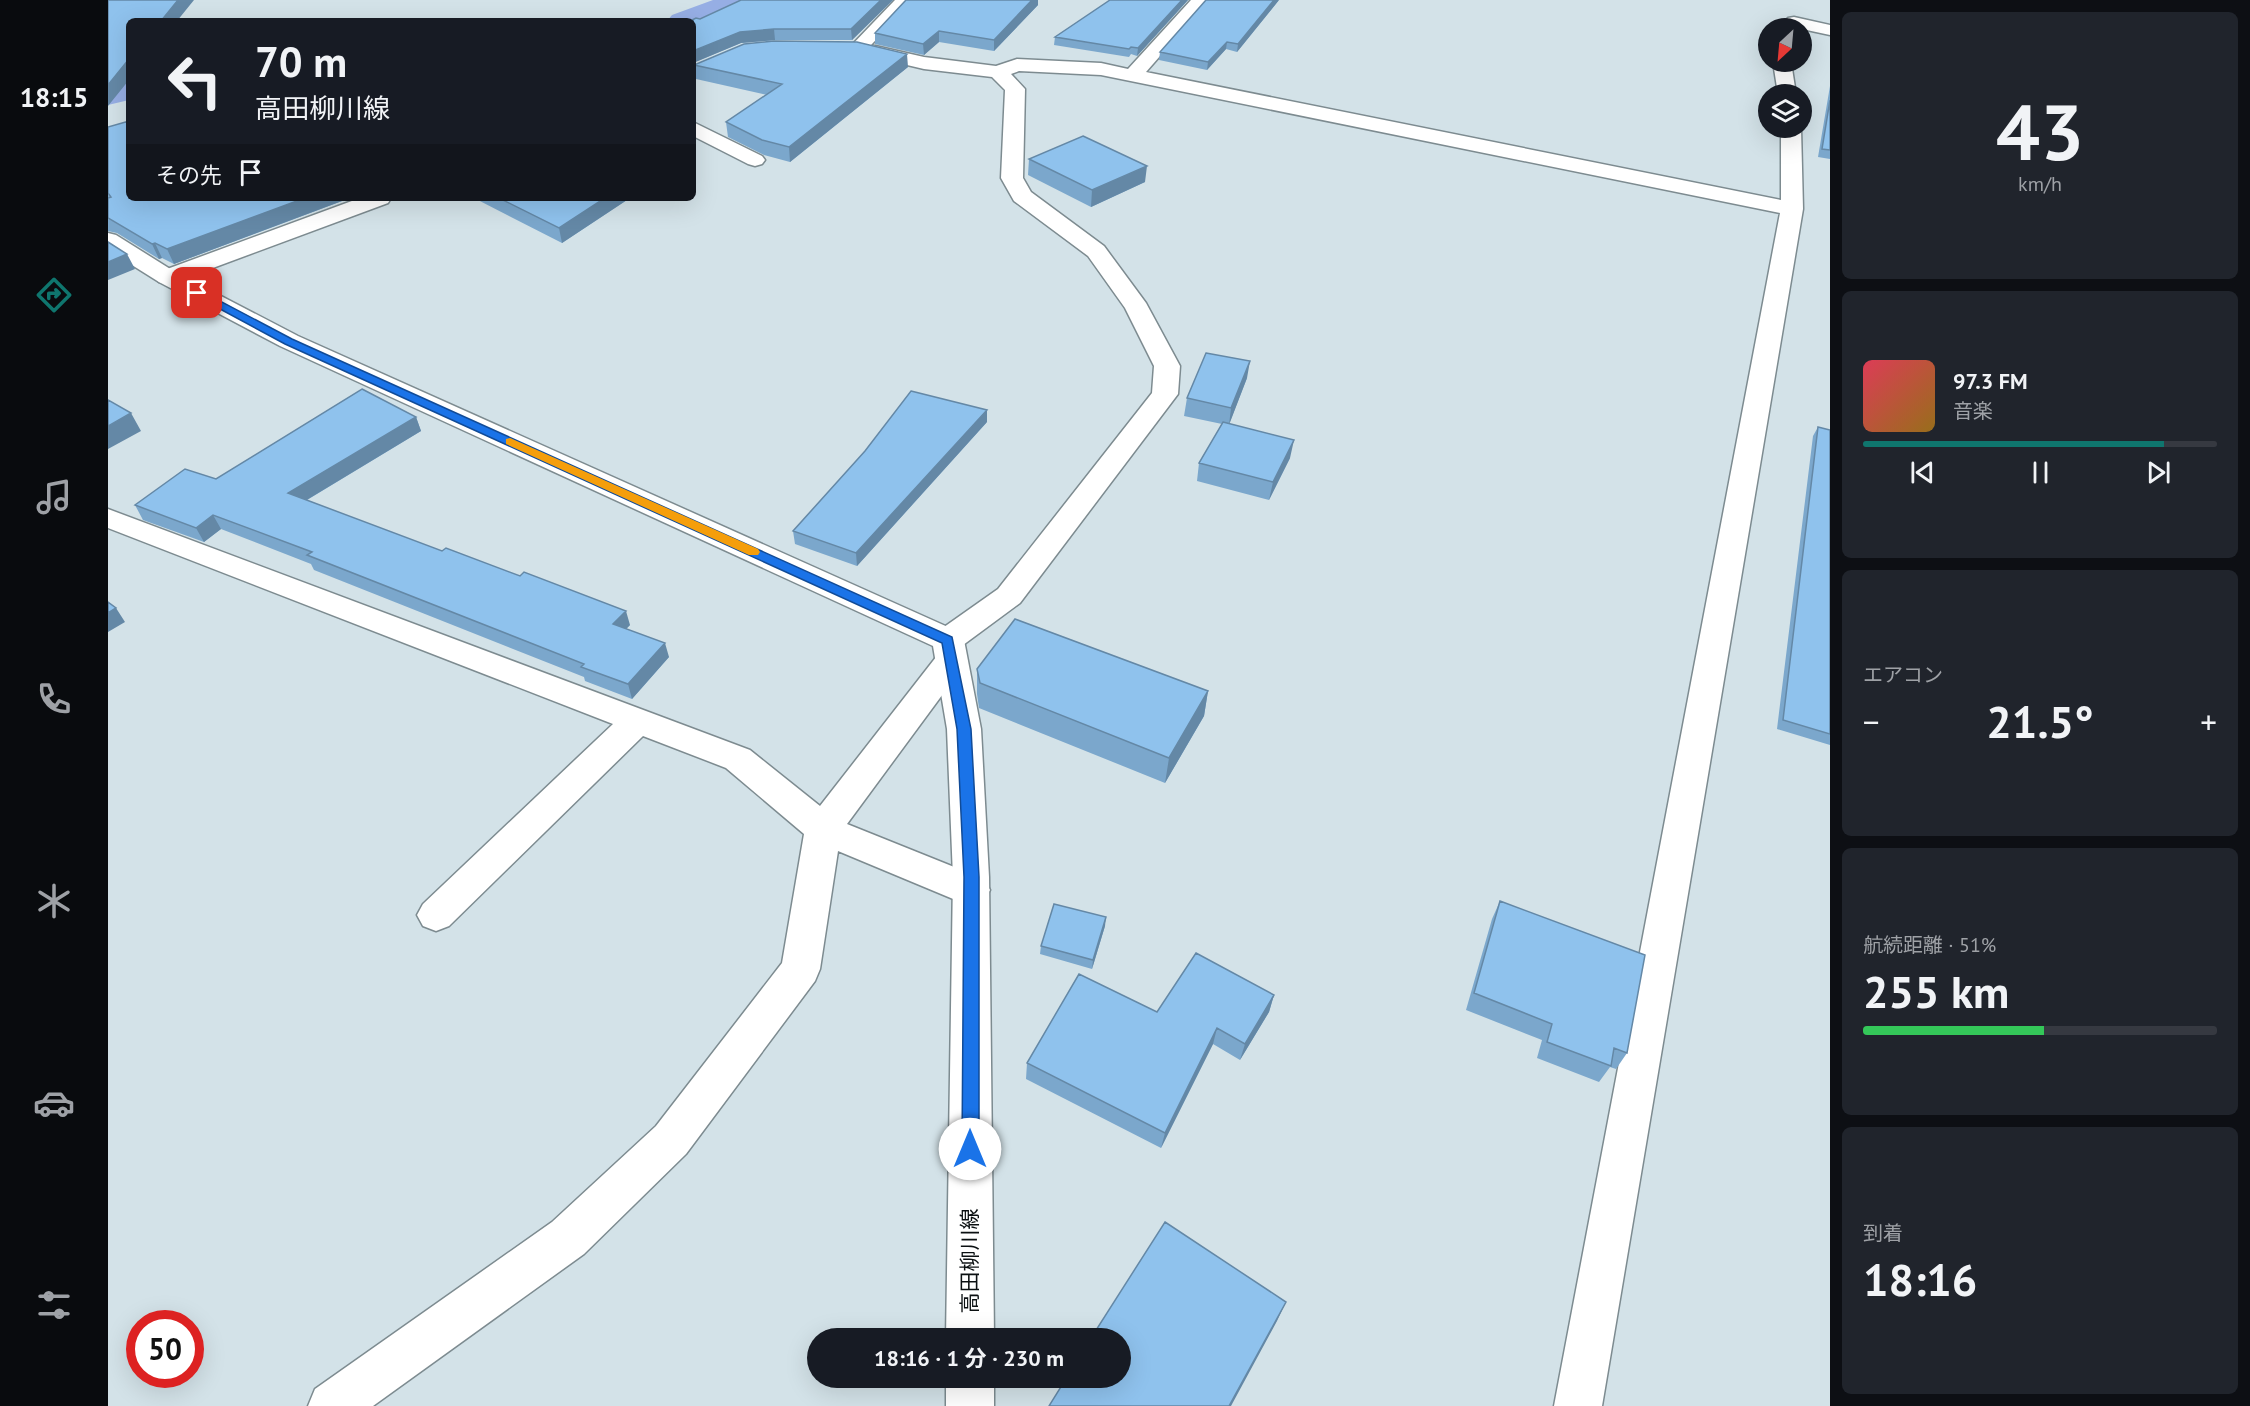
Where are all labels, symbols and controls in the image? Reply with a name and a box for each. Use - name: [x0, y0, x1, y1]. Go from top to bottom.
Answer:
- north arrow: [1758, 18, 1812, 72]
- map controls: [1758, 18, 1812, 138]
- text: 70 m: [255, 34, 347, 89]
- icon: left: [156, 42, 234, 120]
- text: 18:15: [20, 80, 88, 114]
- text: 43: [1996, 81, 2084, 182]
- button: layers: [1758, 84, 1812, 138]
- text: 高田柳川線: [255, 91, 390, 125]
- icon: arrive: [234, 156, 267, 189]
- text: その先: [156, 161, 222, 189]
- text: km/h: [2018, 171, 2062, 197]
- pin: [171, 267, 222, 318]
- icon: directions: [33, 274, 75, 316]
- icon: arrive: [180, 276, 213, 309]
- text: 97.3 FM: [1953, 367, 2028, 395]
- text: 音楽: [1953, 398, 1993, 424]
- icon: previous: [1906, 456, 1939, 489]
- icon: pause: [2024, 456, 2057, 489]
- icon: next: [2142, 456, 2175, 489]
- icon: music: [33, 476, 75, 518]
- text: エアコン: [1863, 662, 1943, 688]
- icon: phone: [33, 678, 75, 720]
- text: 21.5°: [1986, 692, 2094, 750]
- text: −: [1863, 700, 1880, 743]
- text: +: [2200, 700, 2217, 743]
- icon: climate: [33, 880, 75, 922]
- text: 航続距離 · 51%: [1863, 932, 1996, 958]
- text: 255 km: [1863, 962, 2009, 1020]
- icon: car: [33, 1082, 75, 1124]
- position arrow: [938, 1117, 1002, 1181]
- street label: 高田柳川線: [956, 1209, 983, 1314]
- text: 到着: [1863, 1220, 1903, 1246]
- text: 18:16: [1863, 1250, 1977, 1308]
- icon: filters: [33, 1284, 75, 1326]
- speed limit sign: 50: [126, 1310, 204, 1388]
- text: 18:16 · 1 分 · 230 m: [874, 1344, 1064, 1372]

